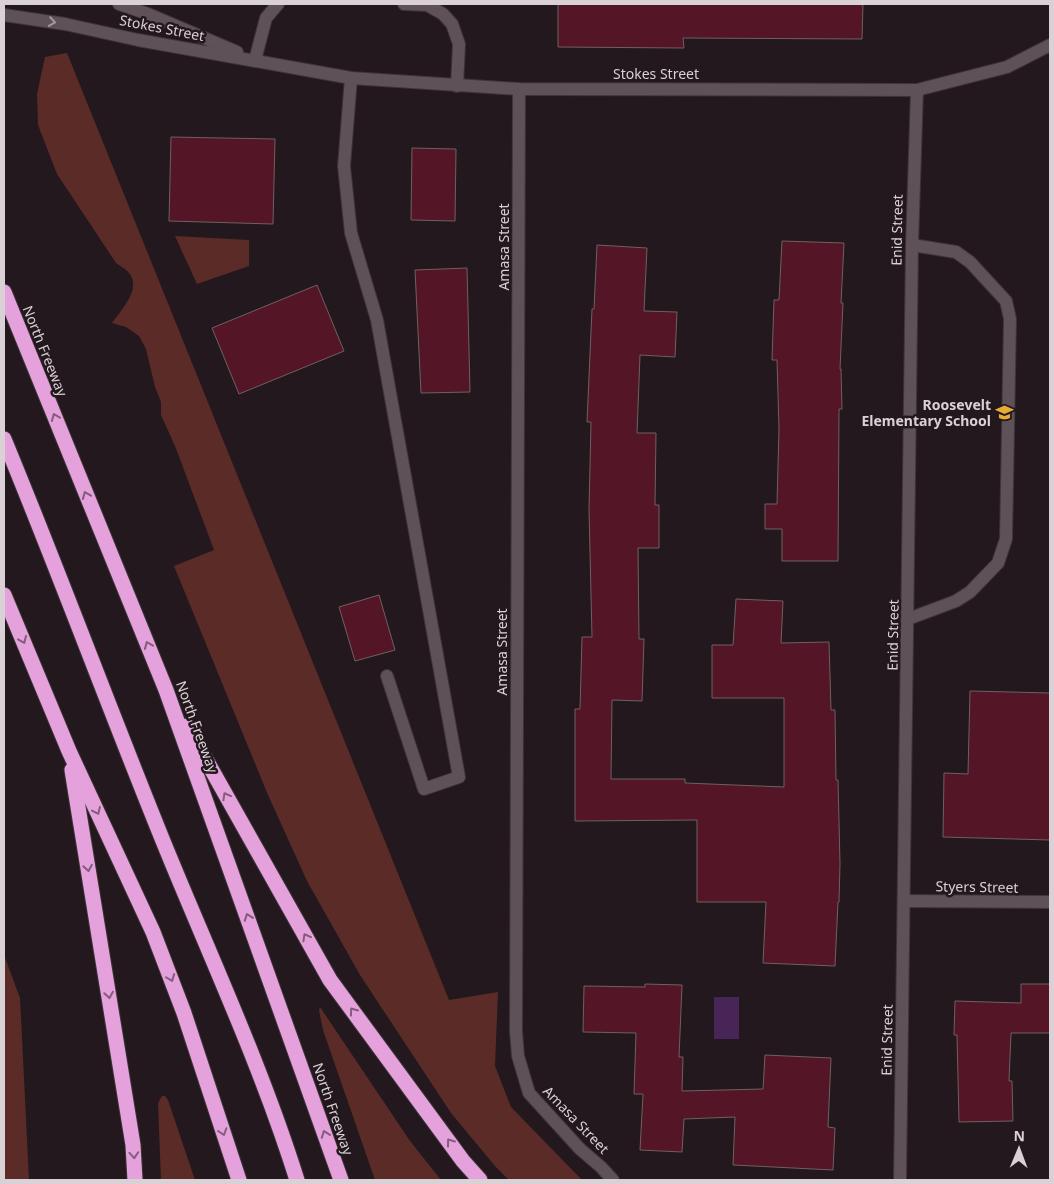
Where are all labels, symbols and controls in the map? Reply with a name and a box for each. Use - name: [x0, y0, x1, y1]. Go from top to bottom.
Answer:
- street label: Stokes Street: [118, 10, 206, 45]
- one-way arrow: [48, 16, 56, 27]
- street label: Stokes Street: [613, 64, 699, 83]
- street label: Enid Street: [886, 194, 907, 266]
- street label: Amasa Street: [494, 203, 513, 291]
- street label: North Freeway: [19, 303, 73, 400]
- place label: Roosevelt Elementary School: [861, 395, 991, 430]
- school or university icon: Roosevelt Elementary School: [995, 403, 1015, 423]
- one-way arrow: [50, 414, 60, 422]
- one-way arrow: [82, 491, 93, 500]
- street label: Enid Street: [882, 599, 903, 671]
- street label: Amasa Street: [492, 608, 511, 696]
- one-way arrow: [16, 635, 27, 644]
- one-way arrow: [144, 641, 154, 650]
- street label: North Freeway: [172, 678, 223, 776]
- one-way arrow: [222, 792, 232, 801]
- one-way arrow: [91, 806, 101, 815]
- one-way arrow: [83, 864, 93, 873]
- street label: Styers Street: [935, 876, 1019, 897]
- one-way arrow: [244, 913, 254, 922]
- one-way arrow: [302, 934, 312, 943]
- one-way arrow: [164, 973, 175, 982]
- one-way arrow: [103, 991, 114, 999]
- street label: Enid Street: [876, 1004, 897, 1076]
- one-way arrow: [350, 1007, 359, 1017]
- street label: North Freeway: [309, 1060, 358, 1158]
- street label: Amasa Street: [539, 1082, 613, 1158]
- north arrow: [994, 1124, 1044, 1174]
- text: N: [1013, 1126, 1025, 1145]
- one-way arrow: [217, 1127, 227, 1135]
- one-way arrow: [321, 1130, 331, 1139]
- one-way arrow: [447, 1139, 455, 1148]
- one-way arrow: [128, 1151, 139, 1159]

